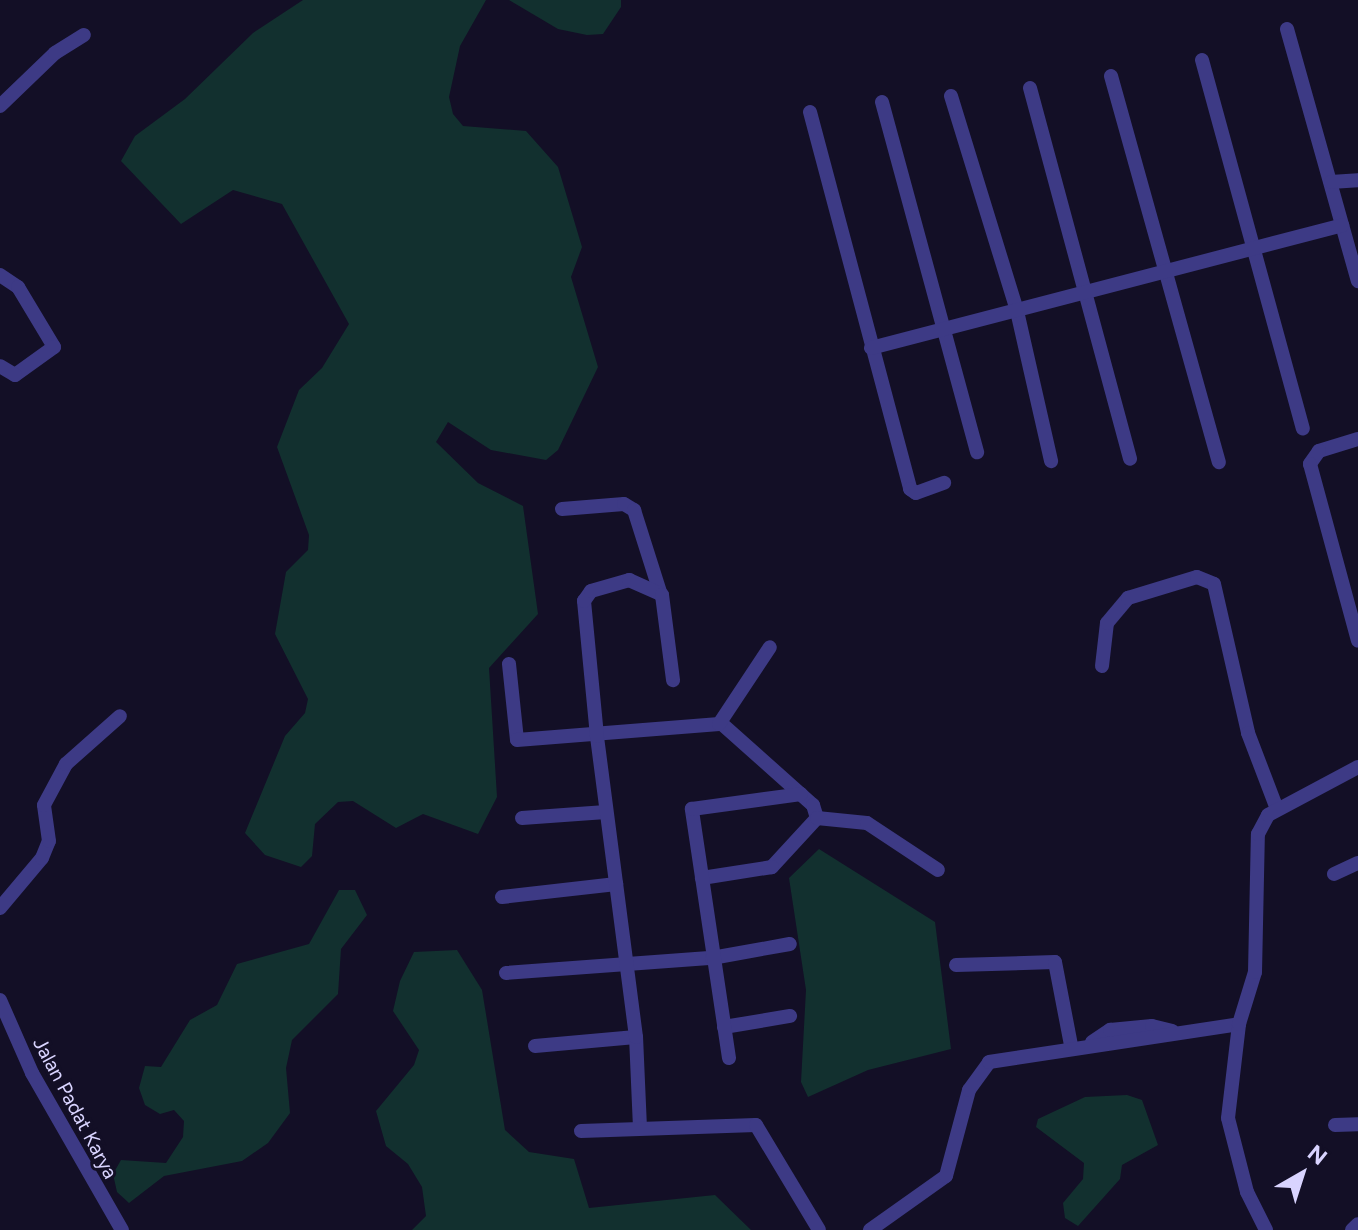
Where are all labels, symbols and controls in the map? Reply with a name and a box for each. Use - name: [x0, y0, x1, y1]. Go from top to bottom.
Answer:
- street label: Jalan Padat Karya: [28, 1033, 122, 1183]
- north arrow: [1262, 1134, 1342, 1214]
- text: N: [1302, 1139, 1333, 1171]

